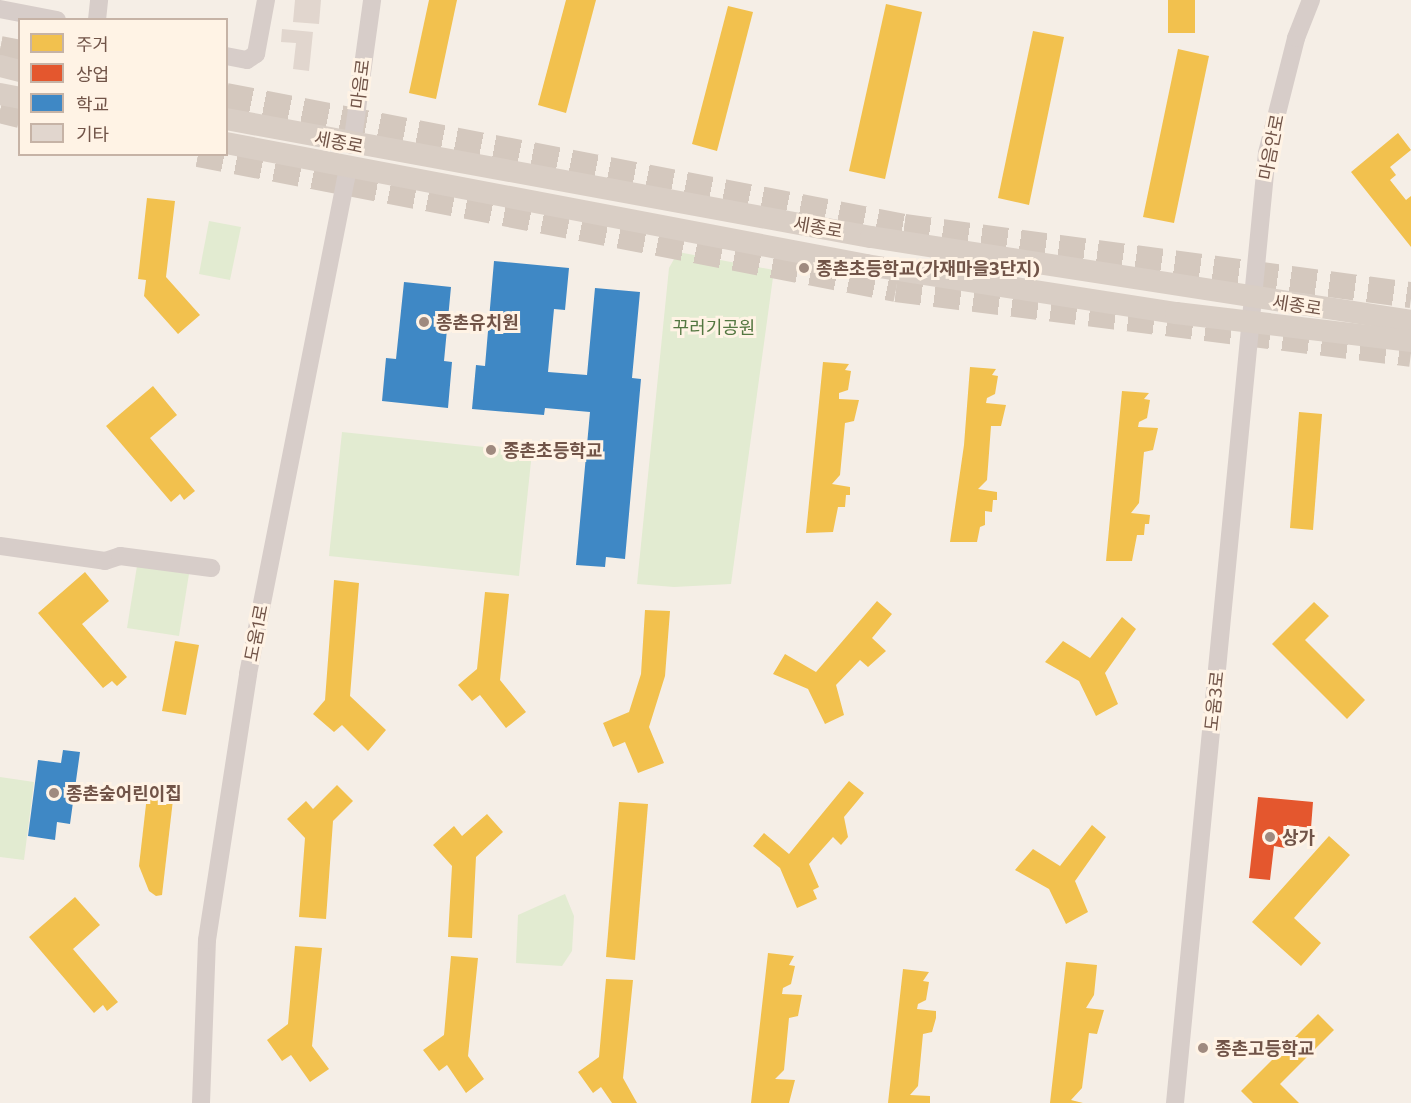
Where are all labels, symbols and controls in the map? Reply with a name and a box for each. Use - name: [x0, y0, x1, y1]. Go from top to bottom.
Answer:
- legend: [18, 18, 228, 156]
- text: 주거: [76, 33, 109, 55]
- street label: 마음로: [346, 58, 374, 110]
- text: 상업: [76, 63, 109, 85]
- text: 학교: [76, 93, 109, 115]
- street label: 마음안로: [1254, 112, 1288, 182]
- text: 기타: [76, 123, 109, 145]
- street label: 세종로: [313, 127, 365, 157]
- street label: 세종로: [792, 212, 844, 242]
- place label: 종촌초등학교(가재마을3단지): [816, 257, 1040, 279]
- marker: 종촌초등학교(가재마을3단지): [797, 261, 811, 275]
- street label: 세종로: [1271, 290, 1323, 320]
- place label: 종촌유치원: [436, 311, 519, 333]
- marker: 종촌유치원: [417, 315, 431, 329]
- park label: 꾸러기공원: [673, 316, 755, 338]
- place label: 종촌초등학교: [503, 439, 602, 461]
- marker: 종촌초등학교: [484, 443, 498, 457]
- street label: 도움1로: [240, 603, 272, 663]
- street label: 도움3로: [1200, 670, 1228, 732]
- place label: 종촌숲어린이집: [66, 782, 182, 804]
- marker: 종촌숲어린이집: [47, 786, 61, 800]
- place label: 상가: [1282, 826, 1315, 848]
- marker: 상가: [1263, 830, 1277, 844]
- place label: 종촌고등학교: [1215, 1037, 1314, 1059]
- marker: 종촌고등학교: [1196, 1041, 1210, 1055]

